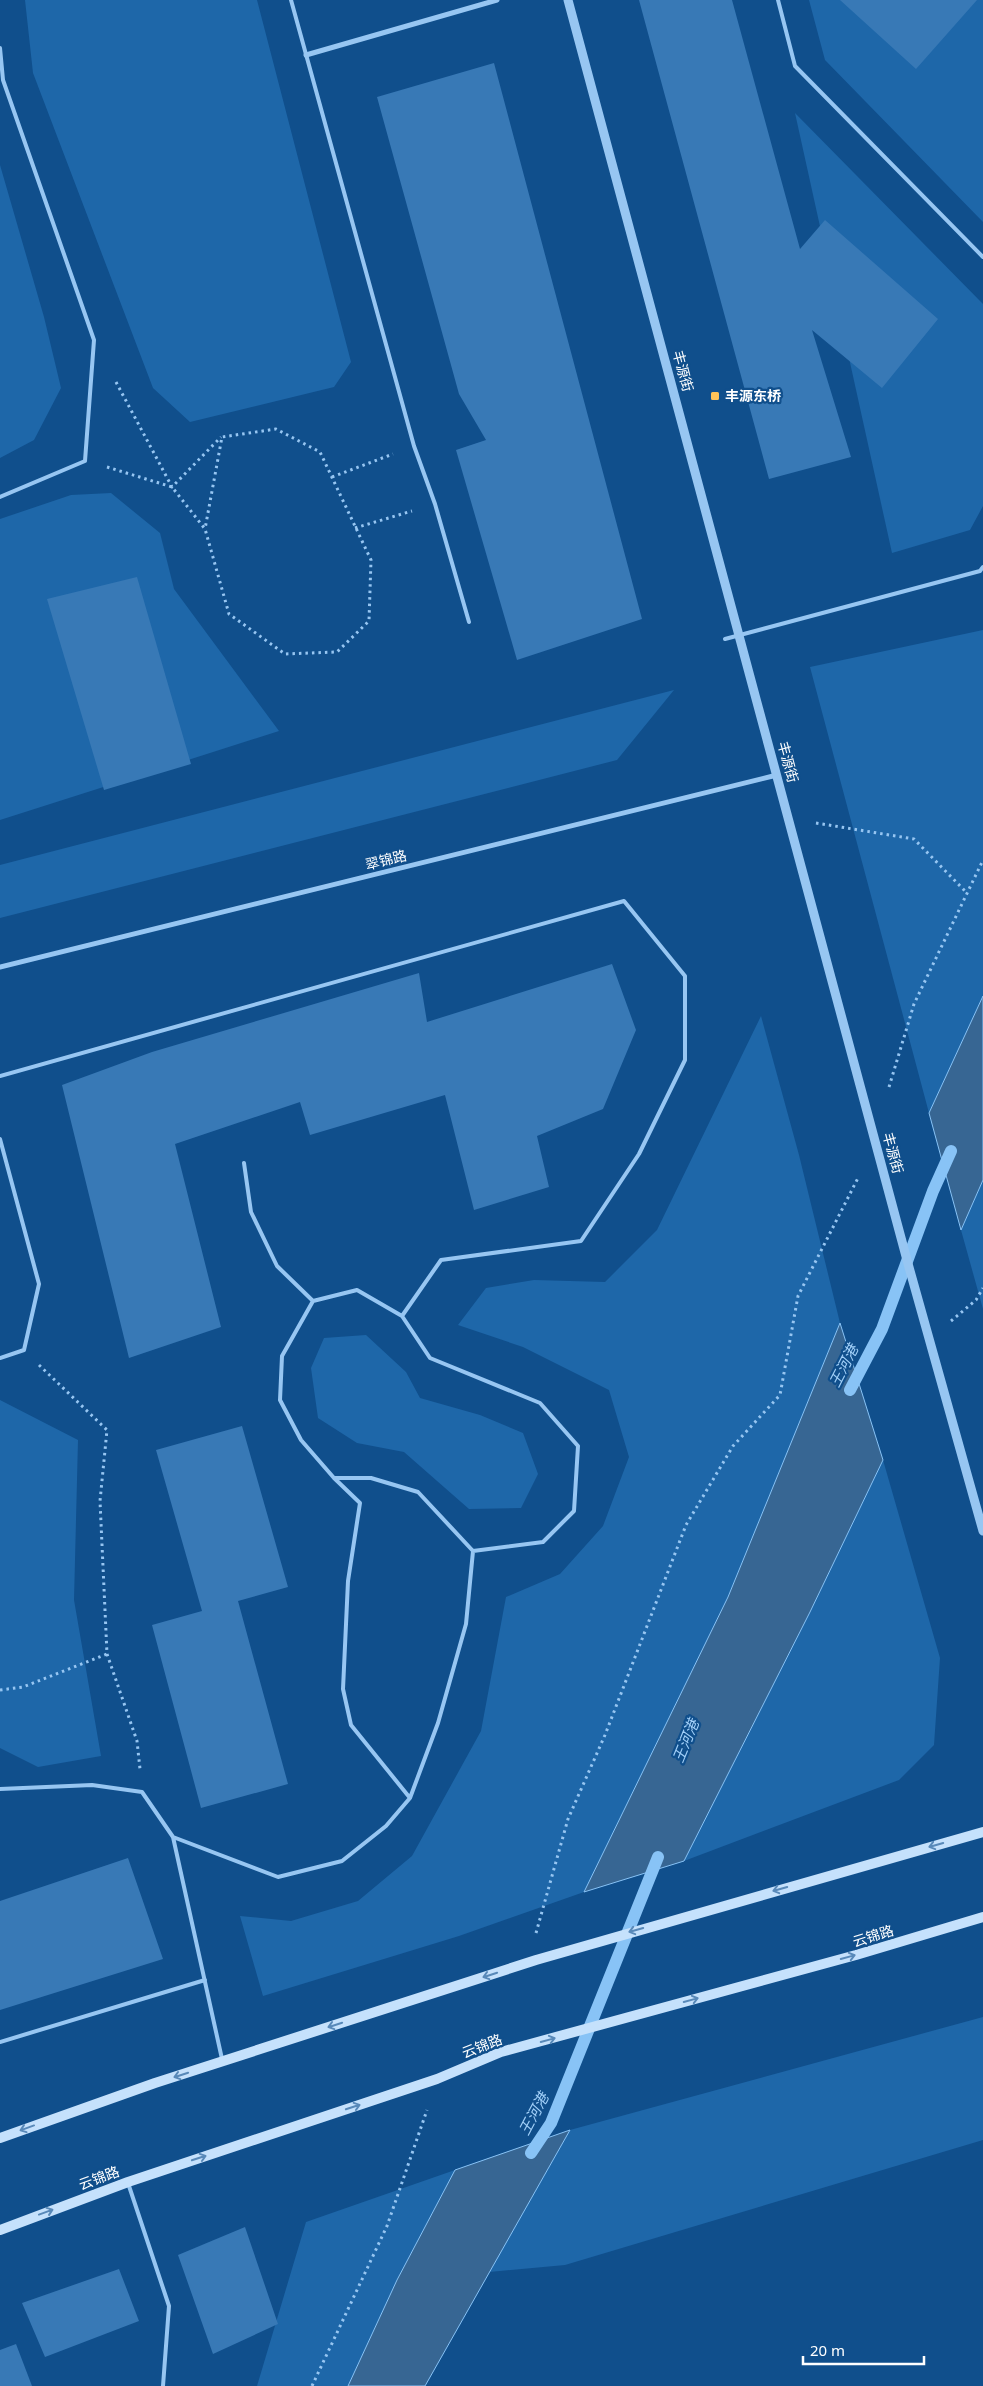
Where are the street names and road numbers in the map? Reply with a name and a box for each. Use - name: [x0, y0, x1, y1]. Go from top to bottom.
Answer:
- street label: 丰源街: [669, 348, 698, 394]
- street label: 丰源街: [774, 739, 803, 785]
- street label: 翠锦路: [363, 845, 409, 874]
- street label: 丰源街: [879, 1130, 908, 1176]
- street label: 云锦路: [850, 1920, 896, 1951]
- street label: 云锦路: [459, 2029, 505, 2062]
- street label: 云锦路: [76, 2161, 122, 2194]

